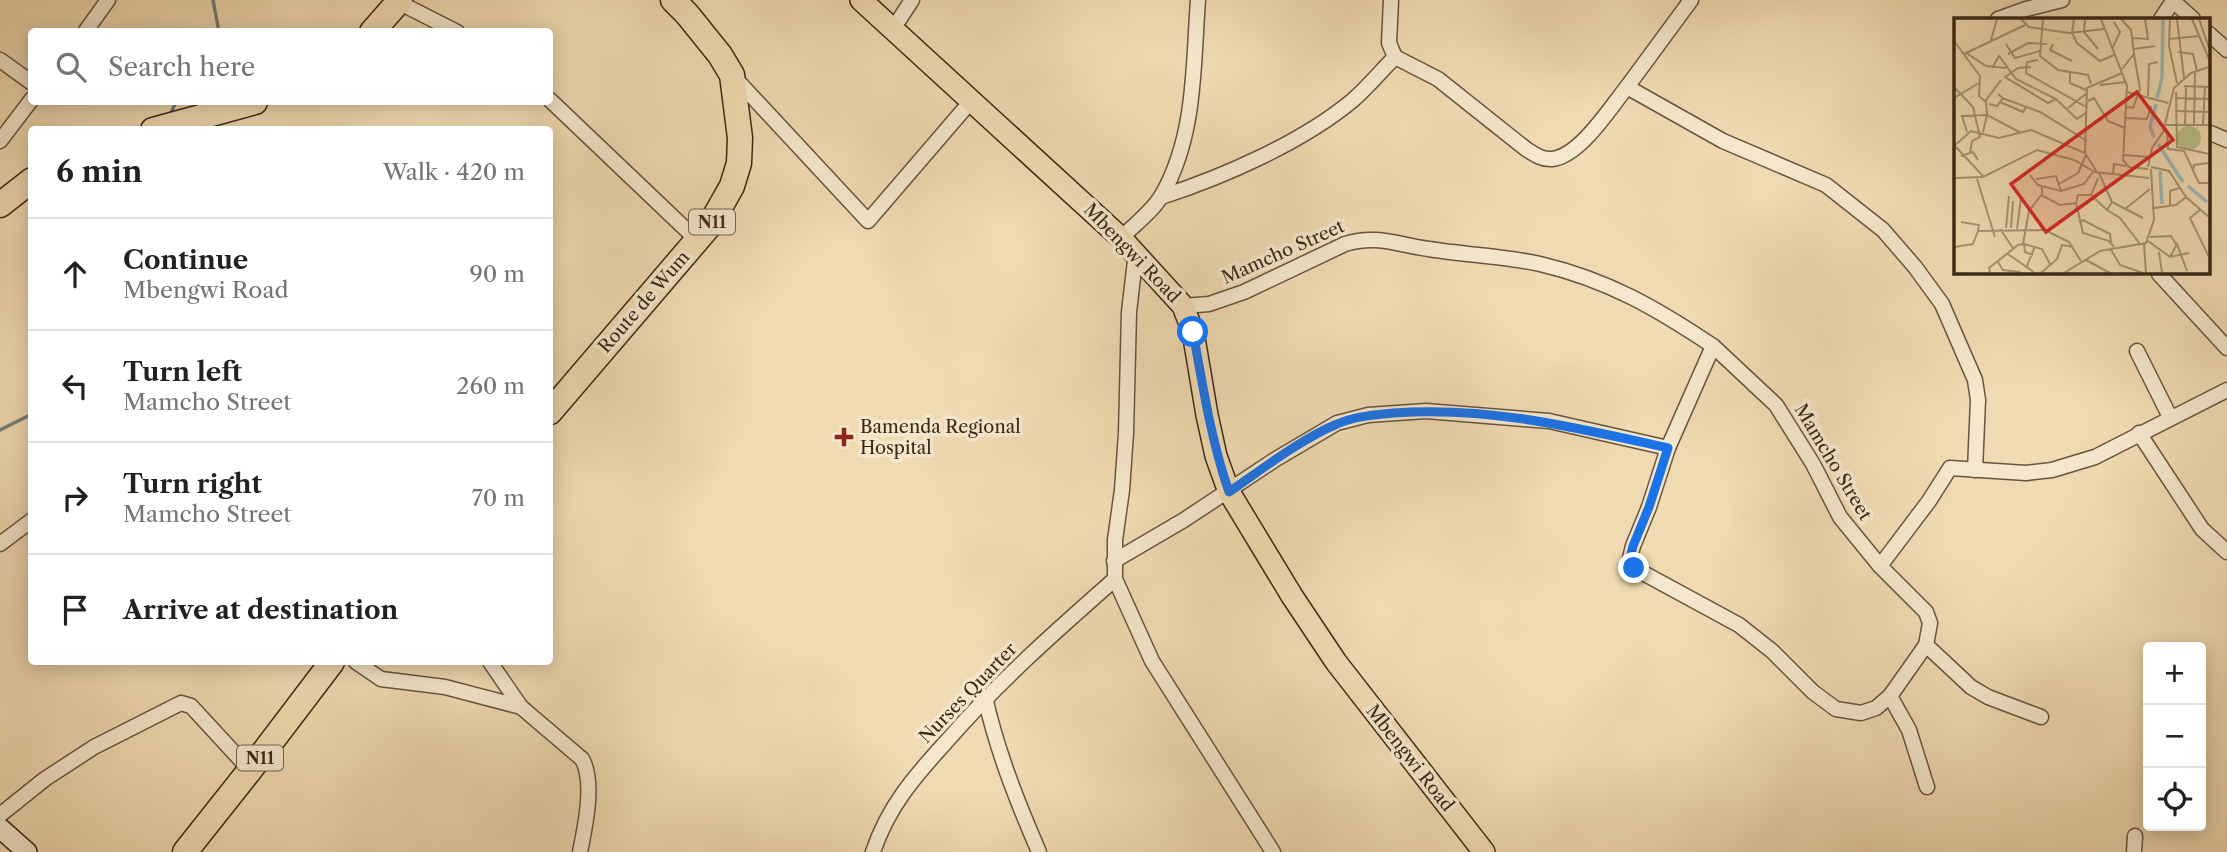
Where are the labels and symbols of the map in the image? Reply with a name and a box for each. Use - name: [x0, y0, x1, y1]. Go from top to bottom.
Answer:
- inset map: [1954, 18, 2210, 273]
- street label: Mbengwi Road: [1079, 199, 1185, 307]
- road number: N11: [689, 210, 735, 234]
- street label: Mamcho Street: [1218, 215, 1348, 289]
- street label: Route de Wum: [594, 246, 694, 358]
- route start: [1177, 316, 1208, 347]
- street label: Mamcho Street: [1790, 400, 1877, 525]
- place label: Bamenda Regional Hospital: [860, 416, 1021, 459]
- marker: Bamenda Regional Hospital: [834, 427, 854, 447]
- route end: [1618, 552, 1649, 583]
- street label: Nurses Quarter: [915, 638, 1022, 748]
- street label: Mbengwi Road: [1361, 700, 1459, 816]
- road number: N11: [237, 746, 283, 771]

